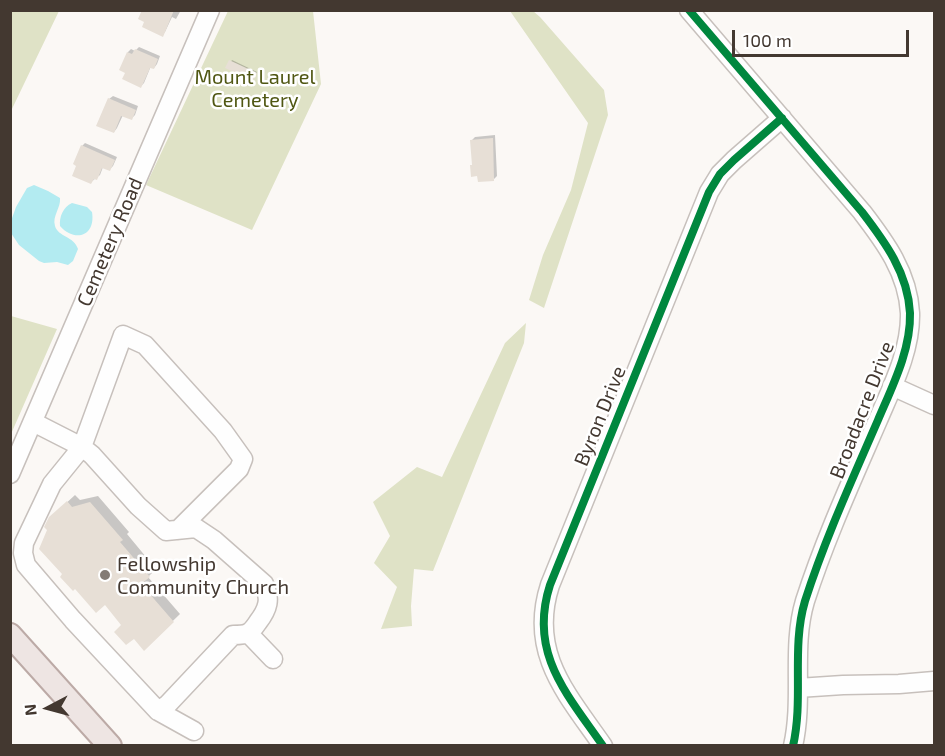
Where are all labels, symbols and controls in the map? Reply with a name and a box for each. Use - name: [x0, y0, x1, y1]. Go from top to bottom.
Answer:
- scale bar: [735, 18, 912, 56]
- text: 100 m: [743, 29, 792, 51]
- park label: Mount Laurel Cemetery: [194, 65, 316, 112]
- street label: Cemetery Road: [72, 174, 148, 310]
- street label: Broadacre Drive: [825, 338, 899, 482]
- street label: Byron Drive: [569, 363, 631, 469]
- place label: Fellowship Community Church: [117, 552, 289, 599]
- marker: Fellowship Community Church: [98, 568, 112, 582]
- north arrow: [18, 678, 78, 738]
- text: N: [20, 703, 40, 717]

